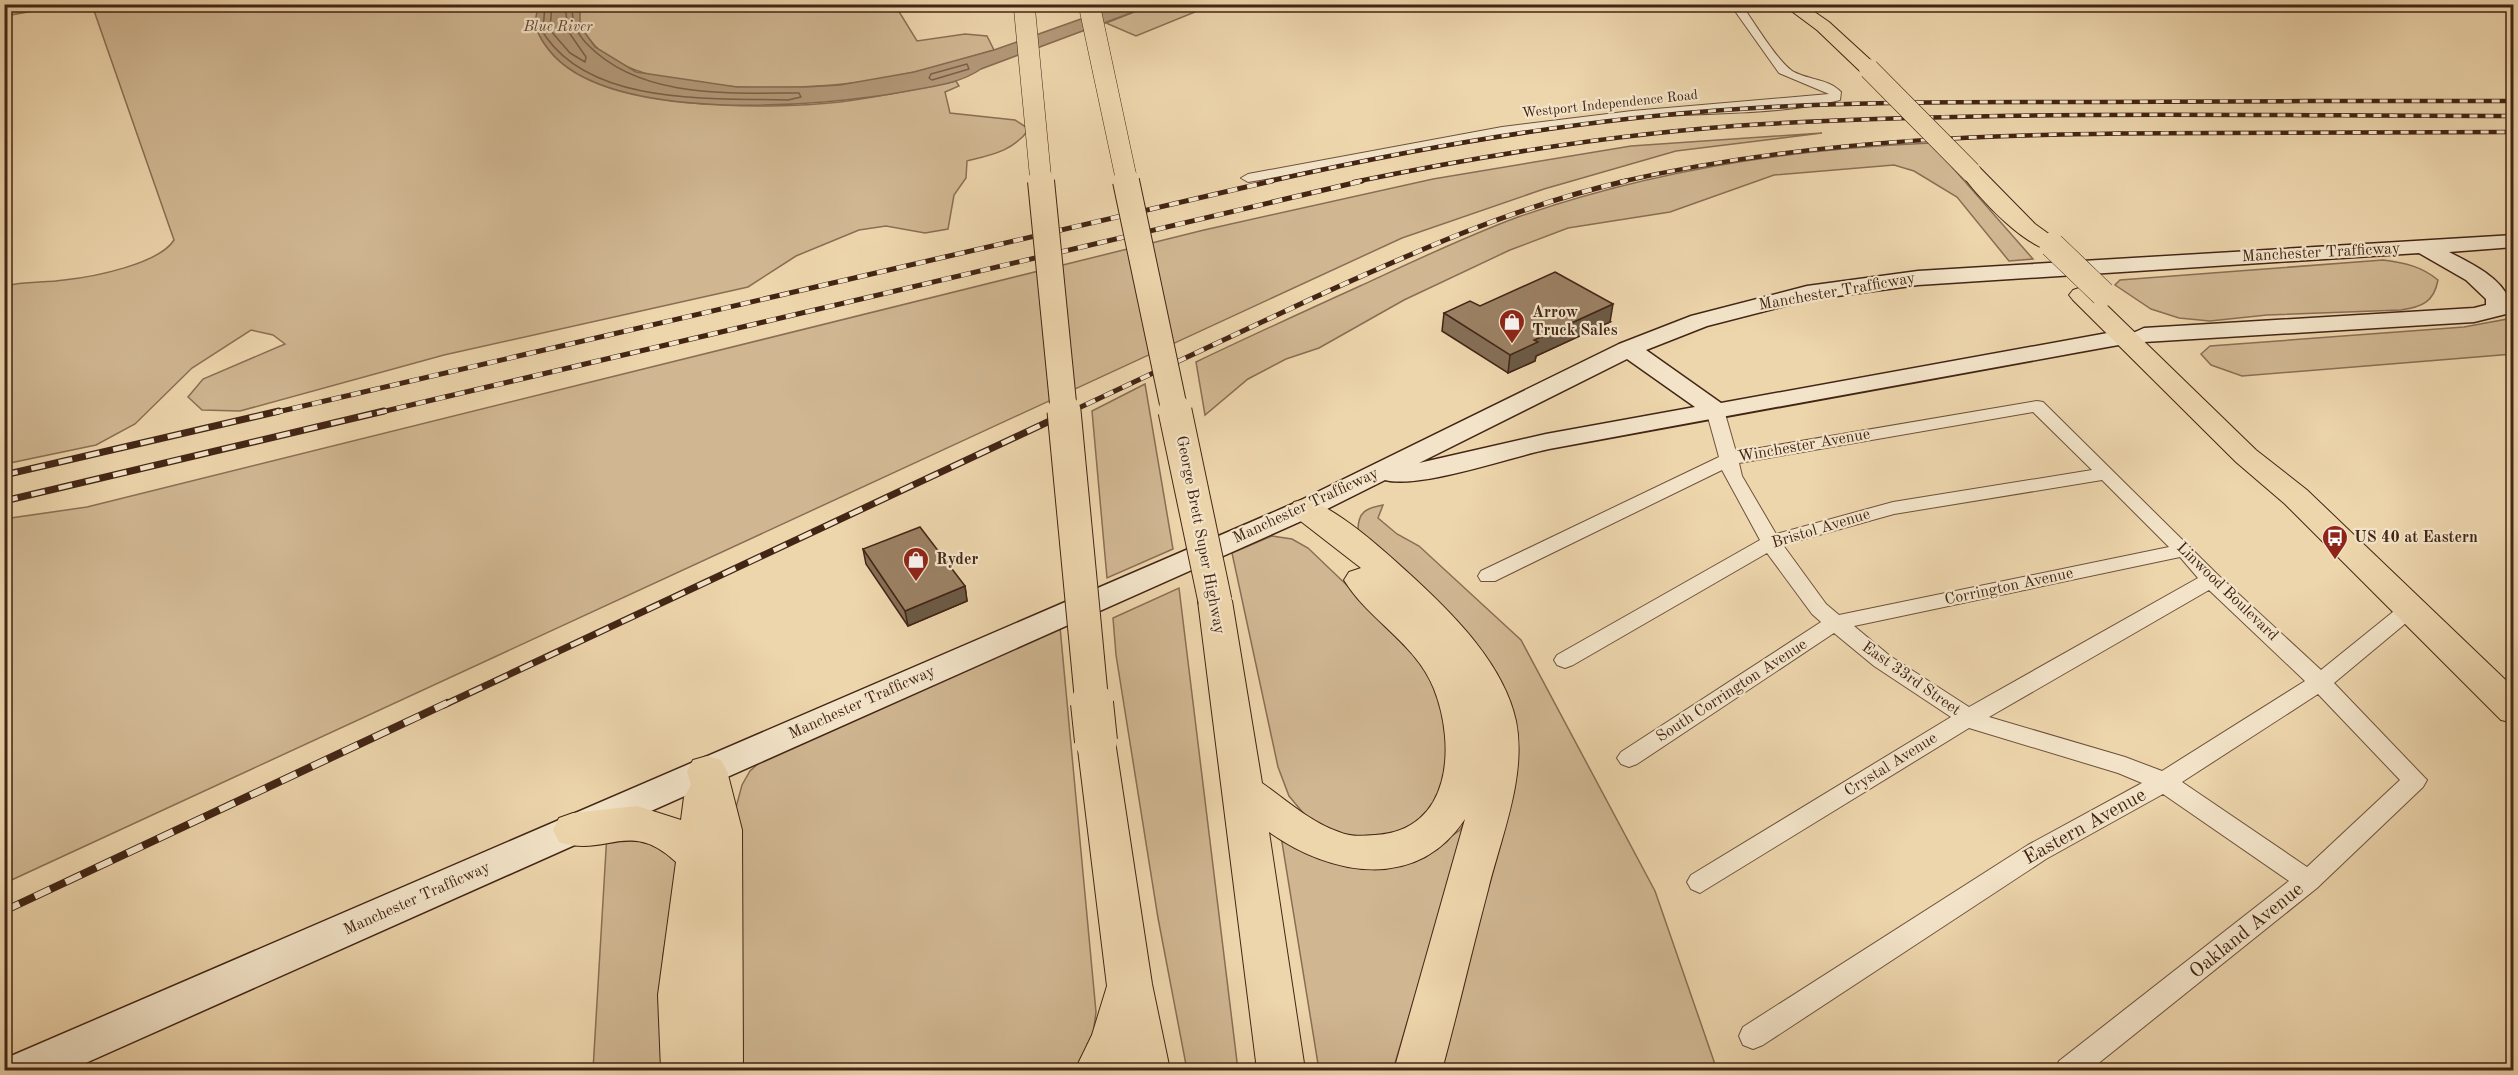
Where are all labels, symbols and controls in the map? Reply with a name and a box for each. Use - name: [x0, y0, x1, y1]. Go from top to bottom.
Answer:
- water label: Blue River: [522, 20, 593, 35]
- street label: Westport Independence Road: [1521, 88, 1699, 120]
- street label: Manchester Trafficway: [2241, 241, 2401, 265]
- street label: Manchester Trafficway: [1758, 270, 1917, 314]
- place label: Arrow Truck Sales: [1532, 305, 1618, 339]
- shop icon: Arrow Truck Sales: [1497, 307, 1527, 345]
- street label: Winchester Avenue: [1737, 426, 1871, 466]
- street label: George Brett Super Highway: [1173, 434, 1227, 636]
- street label: Manchester Trafficway: [1231, 465, 1382, 547]
- street label: Bristol Avenue: [1770, 506, 1872, 552]
- bus stop icon: US 40 at Eastern: [2320, 523, 2350, 561]
- place label: US 40 at Eastern: [2354, 530, 2478, 546]
- street label: Linwood Boulevard: [2173, 540, 2281, 644]
- shop icon: Ryder: [901, 545, 931, 583]
- place label: Ryder: [936, 552, 978, 568]
- street label: Corrington Avenue: [1943, 566, 2075, 608]
- street label: South Corrington Avenue: [1654, 636, 1810, 746]
- street label: East 33rd Street: [1859, 639, 1964, 719]
- street label: Manchester Trafficway: [786, 663, 938, 743]
- street label: Crystal Avenue: [1842, 730, 1940, 800]
- street label: Eastern Avenue: [2020, 785, 2150, 869]
- street label: Manchester Trafficway: [341, 859, 493, 939]
- street label: Oakland Avenue: [2186, 879, 2308, 983]

